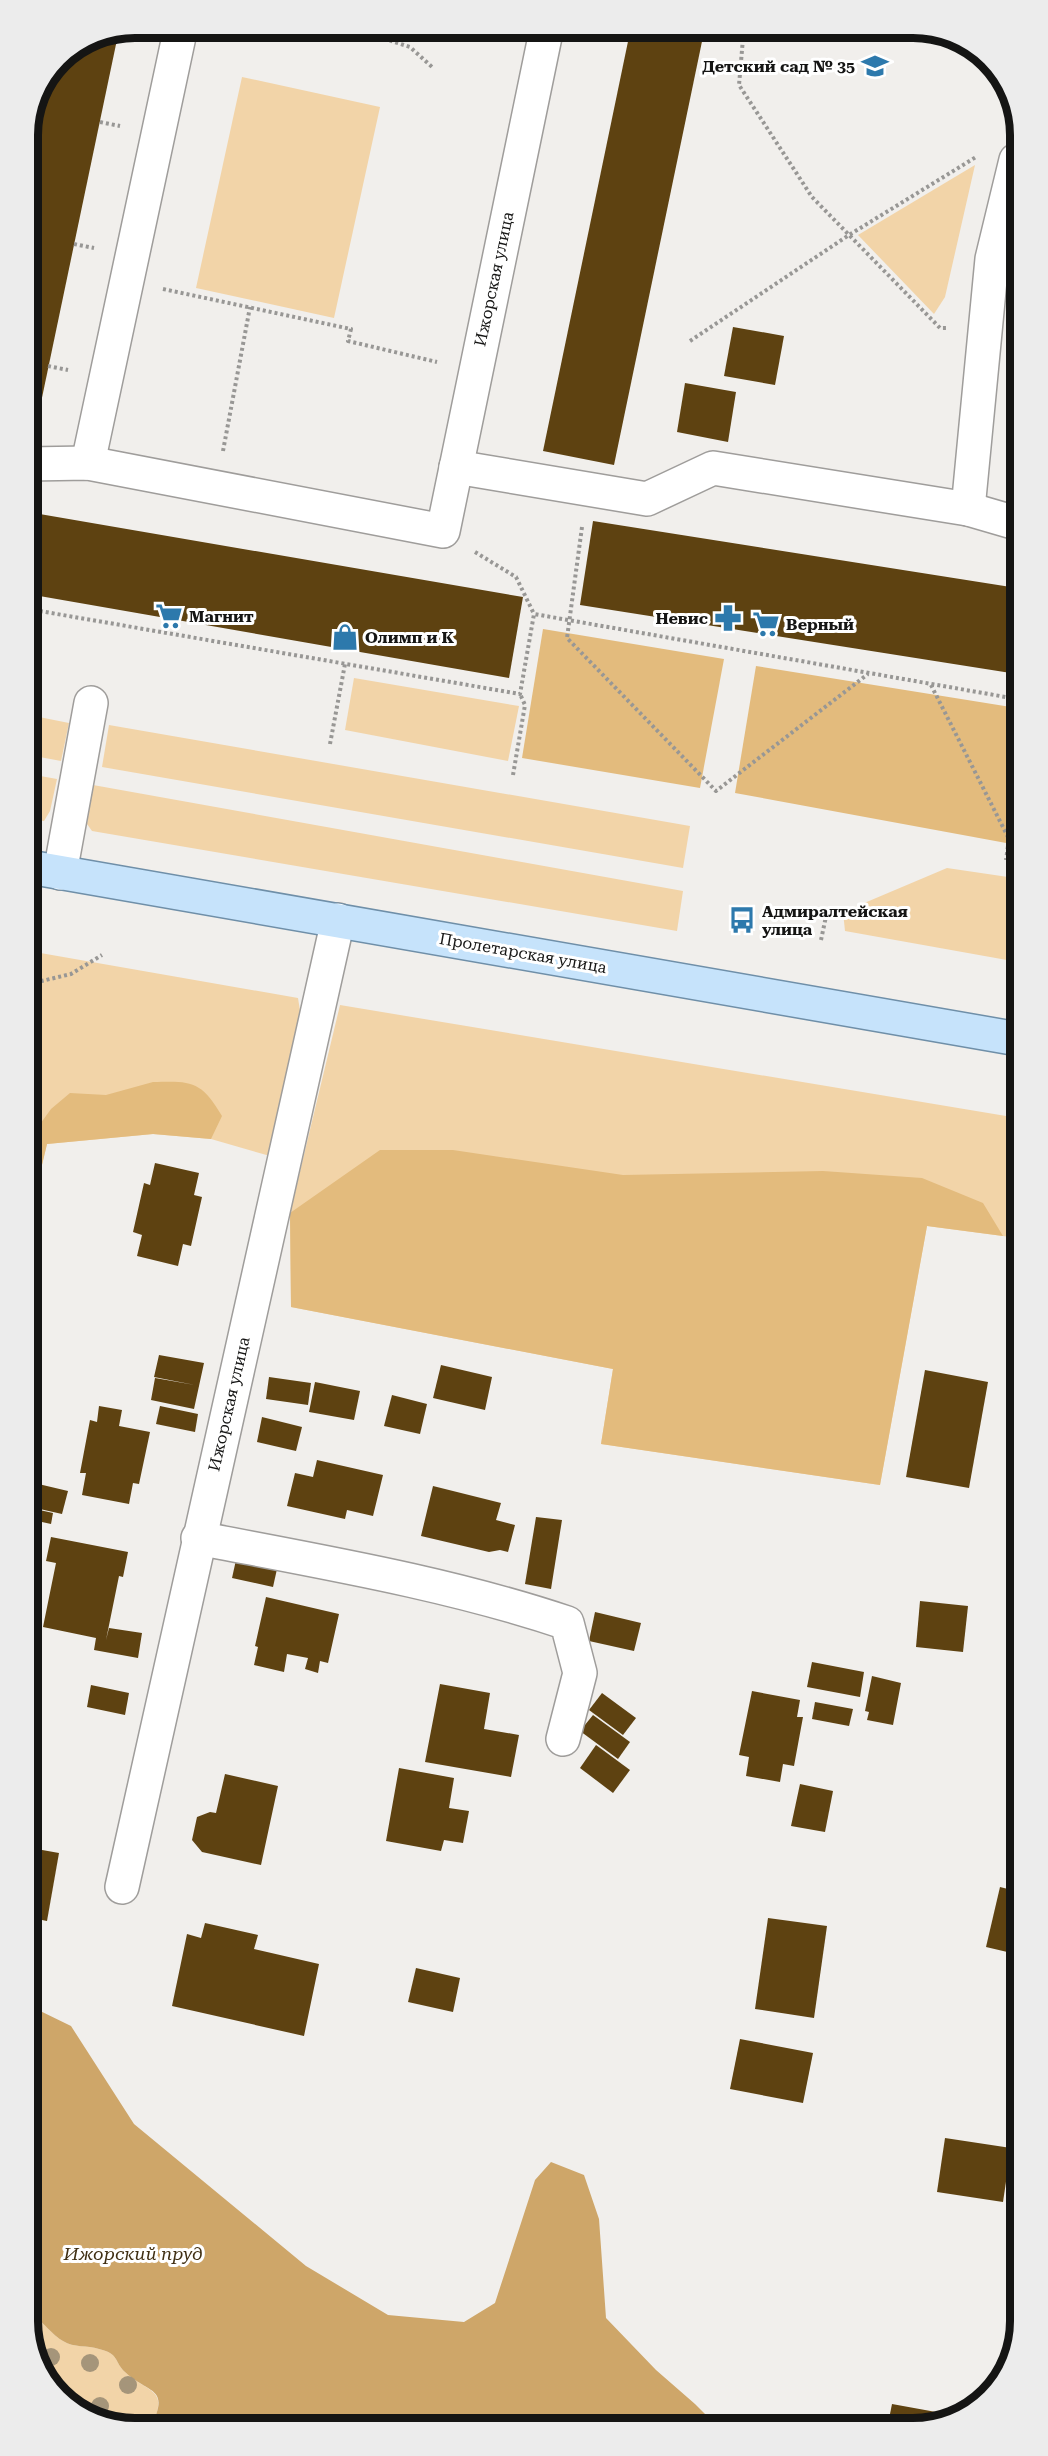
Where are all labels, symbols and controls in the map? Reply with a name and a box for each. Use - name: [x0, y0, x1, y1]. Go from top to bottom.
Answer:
- school or university icon: Детский сад № 35: [860, 51, 890, 81]
- place label: Детский сад № 35: [702, 57, 855, 76]
- street label: Ижорская улица: [470, 210, 518, 348]
- supermarket icon: Магнит: [154, 601, 184, 631]
- pharmacy icon: Невис: [713, 603, 743, 633]
- place label: Магнит: [189, 607, 254, 626]
- place label: Невис: [655, 609, 708, 628]
- supermarket icon: Верный: [751, 609, 781, 639]
- place label: Верный: [786, 615, 854, 634]
- shop icon: Олимп и К: [330, 622, 360, 652]
- place label: Олимп и К: [365, 628, 454, 647]
- place label: Адмиралтейская улица: [762, 902, 908, 939]
- bus stop icon: Адмиралтейская улица: [727, 905, 757, 935]
- street label: Пролетарская улица: [438, 929, 608, 977]
- street label: Ижорская улица: [204, 1335, 254, 1473]
- water label: Ижорский пруд: [62, 2243, 203, 2264]

